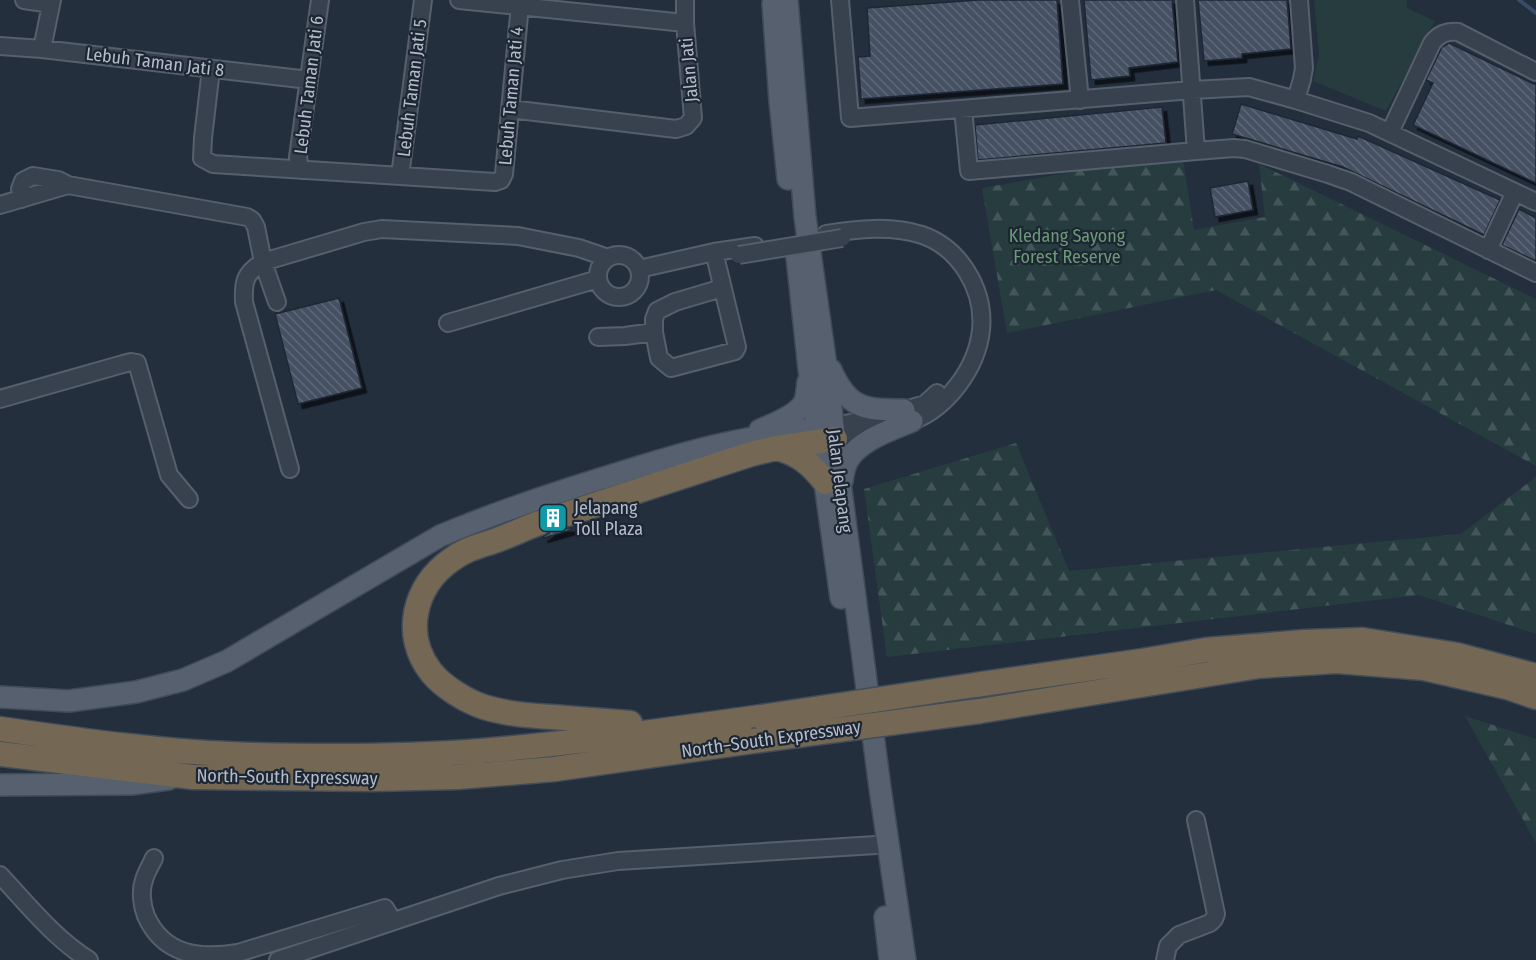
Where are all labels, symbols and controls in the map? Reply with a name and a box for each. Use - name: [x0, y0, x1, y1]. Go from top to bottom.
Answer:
- street label: Lebuh Taman Jati 6: [290, 15, 328, 155]
- street label: Lebuh Taman Jati 5: [393, 18, 431, 158]
- street label: Lebuh Taman Jati 4: [494, 26, 528, 166]
- street label: Jalan Jati: [675, 37, 703, 103]
- street label: Lebuh Taman Jati 8: [85, 43, 225, 81]
- park label: Kledang Sayong Forest Reserve: [1009, 225, 1126, 268]
- street label: Jalan Jelapang: [823, 428, 857, 535]
- place label: Jelapang Toll Plaza: [574, 497, 643, 540]
- building icon: Jelapang Toll Plaza: [537, 502, 569, 534]
- street label: North–South Expressway: [680, 716, 862, 762]
- street label: North–South Expressway: [196, 764, 378, 790]

